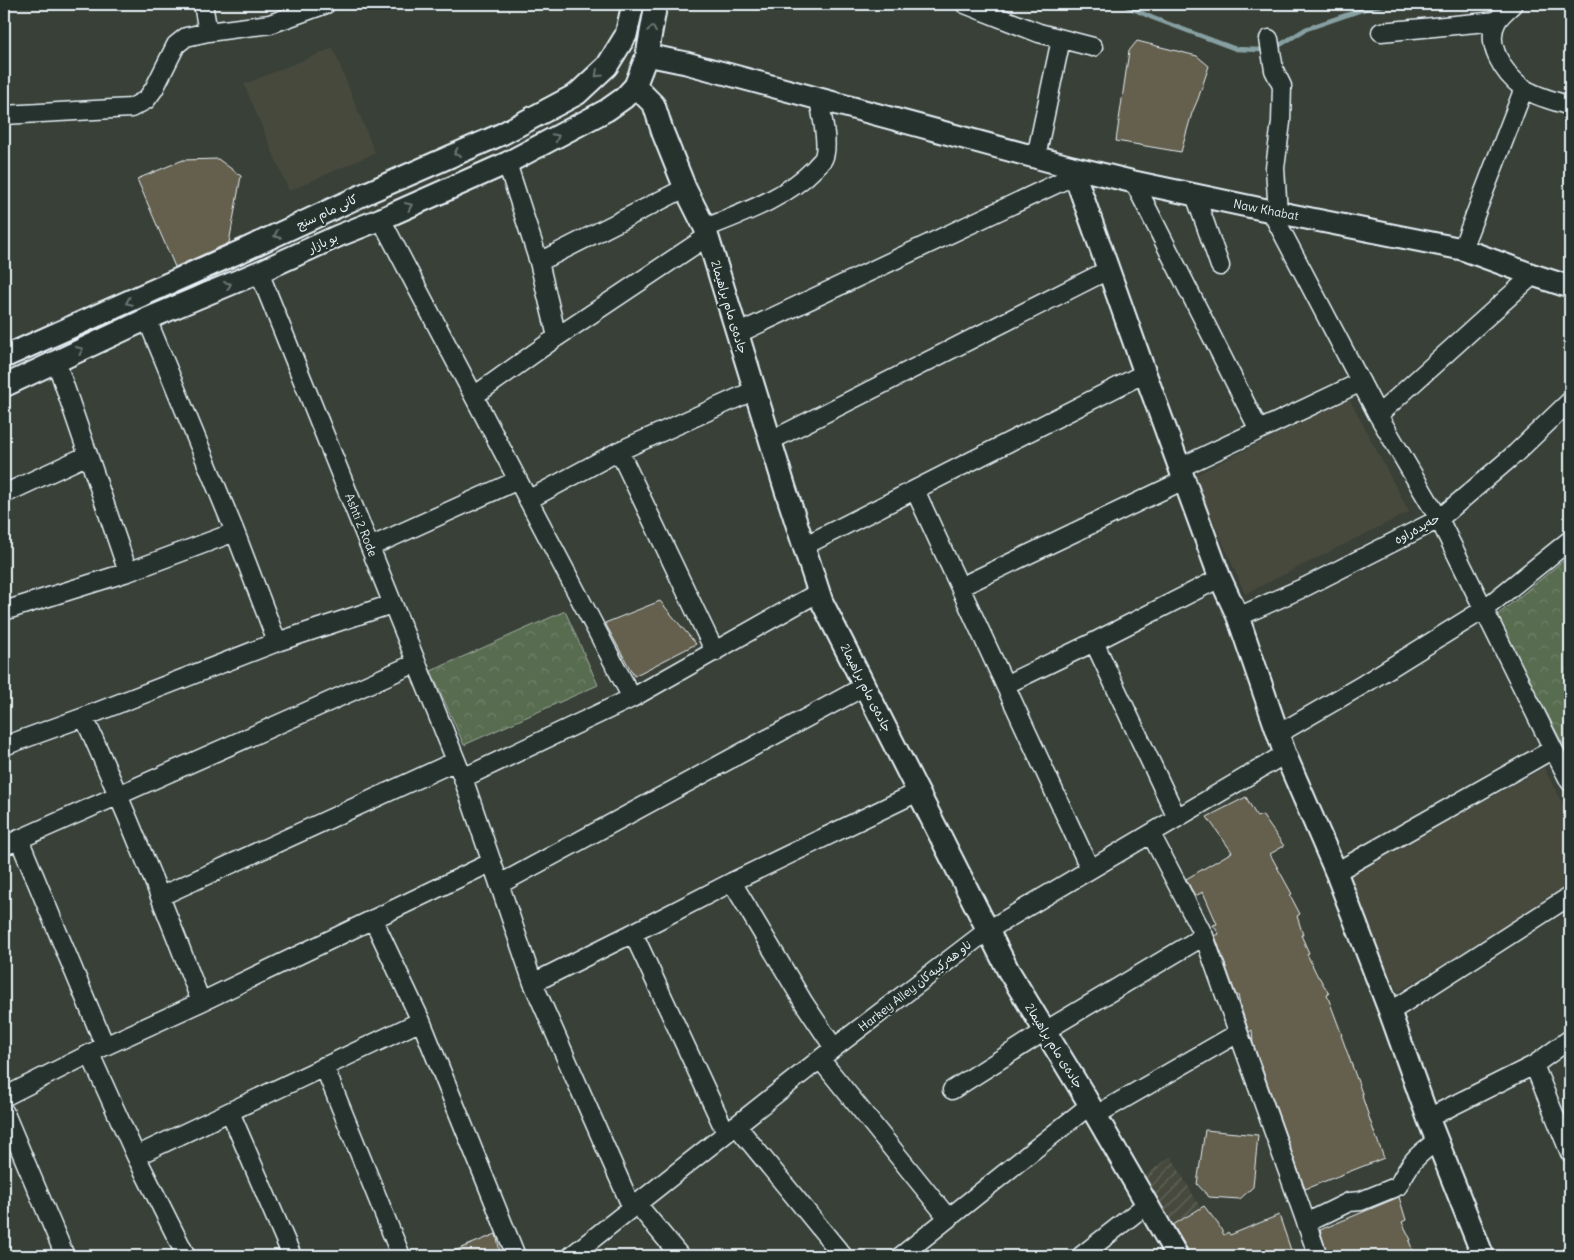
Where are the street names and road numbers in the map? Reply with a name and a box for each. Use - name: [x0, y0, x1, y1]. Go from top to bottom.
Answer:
- street label: کانی مام سنج: [294, 191, 360, 234]
- street label: Naw Khabat: [1232, 196, 1300, 223]
- street label: بو بازار: [305, 229, 340, 257]
- street label: جادەی مام براهیما2: [706, 258, 751, 356]
- street label: Ashti 2 Rode: [342, 491, 381, 559]
- street label: حەیدەراوە: [1391, 510, 1443, 548]
- street label: جادەی مام براهیما2: [836, 641, 895, 735]
- street label: Harkey Alley ناو هەركييەكان: [855, 937, 975, 1035]
- street label: جادەی مام براهیما2: [1021, 1000, 1087, 1092]

